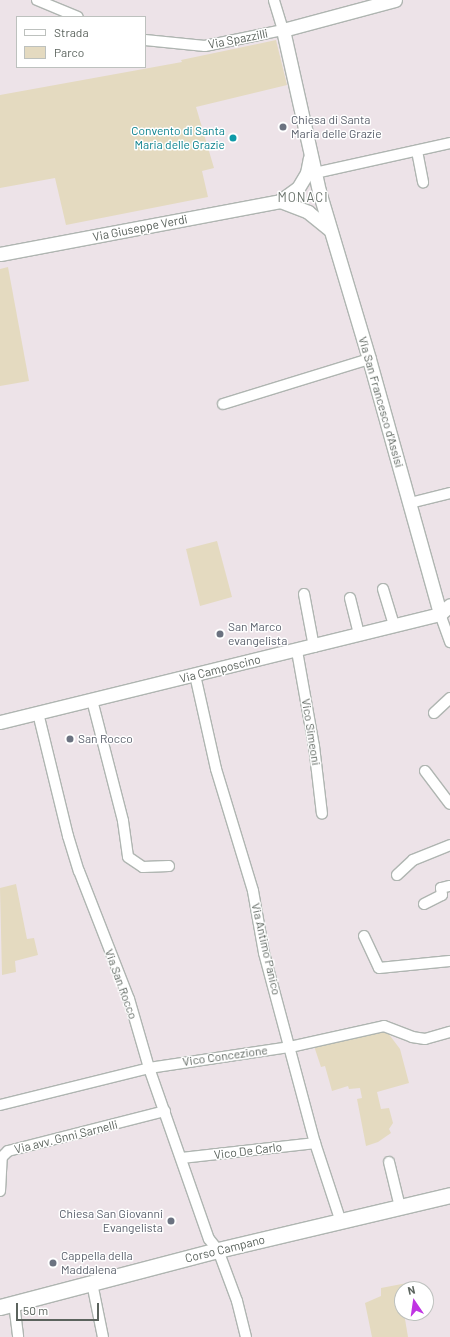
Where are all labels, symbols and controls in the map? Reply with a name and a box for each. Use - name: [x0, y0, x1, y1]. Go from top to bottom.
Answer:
- legend: [16, 16, 146, 68]
- text: Strada: [54, 25, 89, 39]
- street label: Via Spazzilli: [207, 26, 269, 52]
- text: Parco: [54, 45, 84, 59]
- place label: Chiesa di Santa Maria delle Grazie: [291, 113, 382, 141]
- marker: Chiesa di Santa Maria delle Grazie: [278, 122, 288, 132]
- place label: Convento di Santa Maria delle Grazie: [131, 124, 225, 152]
- marker: Convento di Santa Maria delle Grazie: [228, 133, 238, 143]
- district label: MONACI: [277, 189, 329, 205]
- street label: Via Giuseppe Verdi: [91, 212, 189, 244]
- street label: Via San Francesco d'Assisi: [355, 335, 407, 469]
- place label: San Marco evangelista: [228, 620, 287, 648]
- marker: San Marco evangelista: [215, 629, 225, 639]
- street label: Via Camposcino: [178, 652, 262, 686]
- street label: Vico Simeoni: [299, 697, 323, 767]
- place label: San Rocco: [78, 732, 133, 746]
- marker: San Rocco: [65, 734, 75, 744]
- street label: Via Antimo Panico: [248, 902, 284, 996]
- street label: Via San Rocco: [102, 947, 140, 1021]
- street label: Vico Concezione: [182, 1043, 268, 1069]
- street label: Via avv. Gnni Sarnelli: [13, 1117, 119, 1157]
- street label: Vico De Carlo: [213, 1140, 283, 1162]
- place label: Chiesa San Giovanni Evangelista: [59, 1207, 163, 1235]
- marker: Chiesa San Giovanni Evangelista: [166, 1216, 176, 1226]
- street label: Corso Campano: [184, 1232, 266, 1266]
- place label: Cappella della Maddalena: [61, 1249, 133, 1277]
- marker: Cappella della Maddalena: [48, 1258, 58, 1268]
- north arrow: [394, 1281, 434, 1321]
- text: N: [406, 1283, 416, 1297]
- scale bar: [18, 1295, 101, 1321]
- text: 50 m: [23, 1303, 48, 1317]

